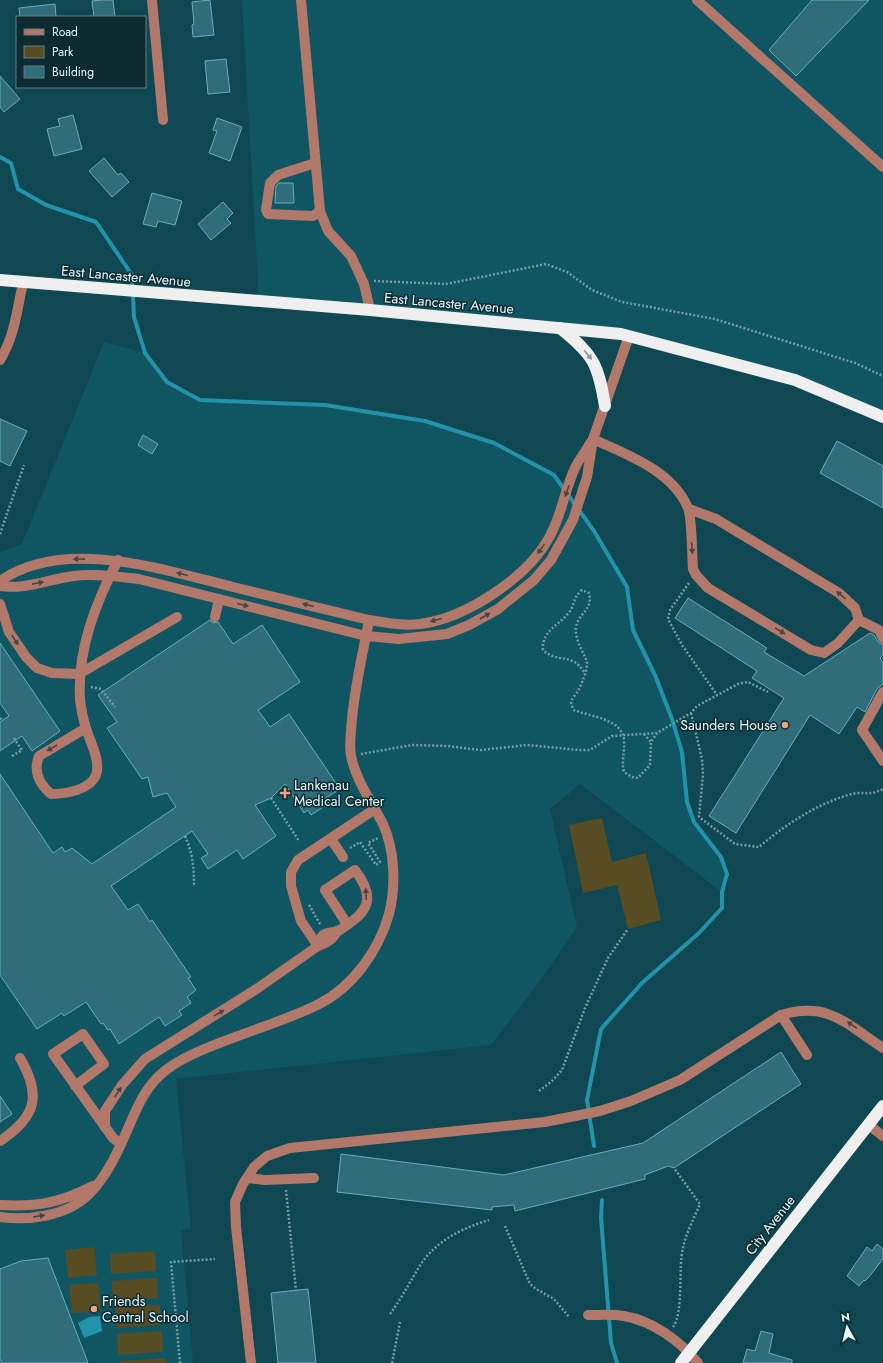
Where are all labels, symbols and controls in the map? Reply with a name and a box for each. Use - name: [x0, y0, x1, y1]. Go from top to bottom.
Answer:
- legend: [16, 16, 146, 88]
- text: Road: [52, 23, 78, 41]
- text: Park: [52, 43, 74, 61]
- text: Building: [52, 63, 94, 81]
- street label: East Lancaster Avenue: [60, 260, 192, 292]
- street label: East Lancaster Avenue: [383, 287, 515, 319]
- one-way arrow: [584, 349, 592, 360]
- one-way arrow: [564, 486, 570, 498]
- one-way arrow: [688, 542, 695, 554]
- one-way arrow: [537, 543, 545, 554]
- one-way arrow: [72, 556, 85, 562]
- one-way arrow: [176, 571, 188, 577]
- one-way arrow: [32, 580, 45, 586]
- one-way arrow: [836, 591, 846, 599]
- one-way arrow: [302, 602, 315, 608]
- one-way arrow: [237, 603, 250, 609]
- one-way arrow: [479, 613, 491, 620]
- one-way arrow: [429, 617, 441, 623]
- one-way arrow: [774, 628, 786, 635]
- one-way arrow: [11, 634, 18, 646]
- place label: Saunders House: [680, 715, 777, 735]
- marker: Saunders House: [780, 720, 790, 730]
- one-way arrow: [47, 744, 57, 752]
- place label: Lankenau Medical Center: [294, 775, 385, 811]
- marker: Lankenau Medical Center: [279, 787, 291, 799]
- one-way arrow: [363, 888, 370, 900]
- one-way arrow: [213, 1009, 225, 1016]
- one-way arrow: [846, 1021, 857, 1029]
- one-way arrow: [114, 1086, 121, 1098]
- street label: City Avenue: [740, 1191, 800, 1259]
- one-way arrow: [33, 1213, 45, 1219]
- place label: Friends Central School: [102, 1291, 189, 1327]
- marker: Friends Central School: [89, 1304, 99, 1314]
- north arrow: [827, 1307, 867, 1347]
- text: N: [840, 1309, 851, 1326]

